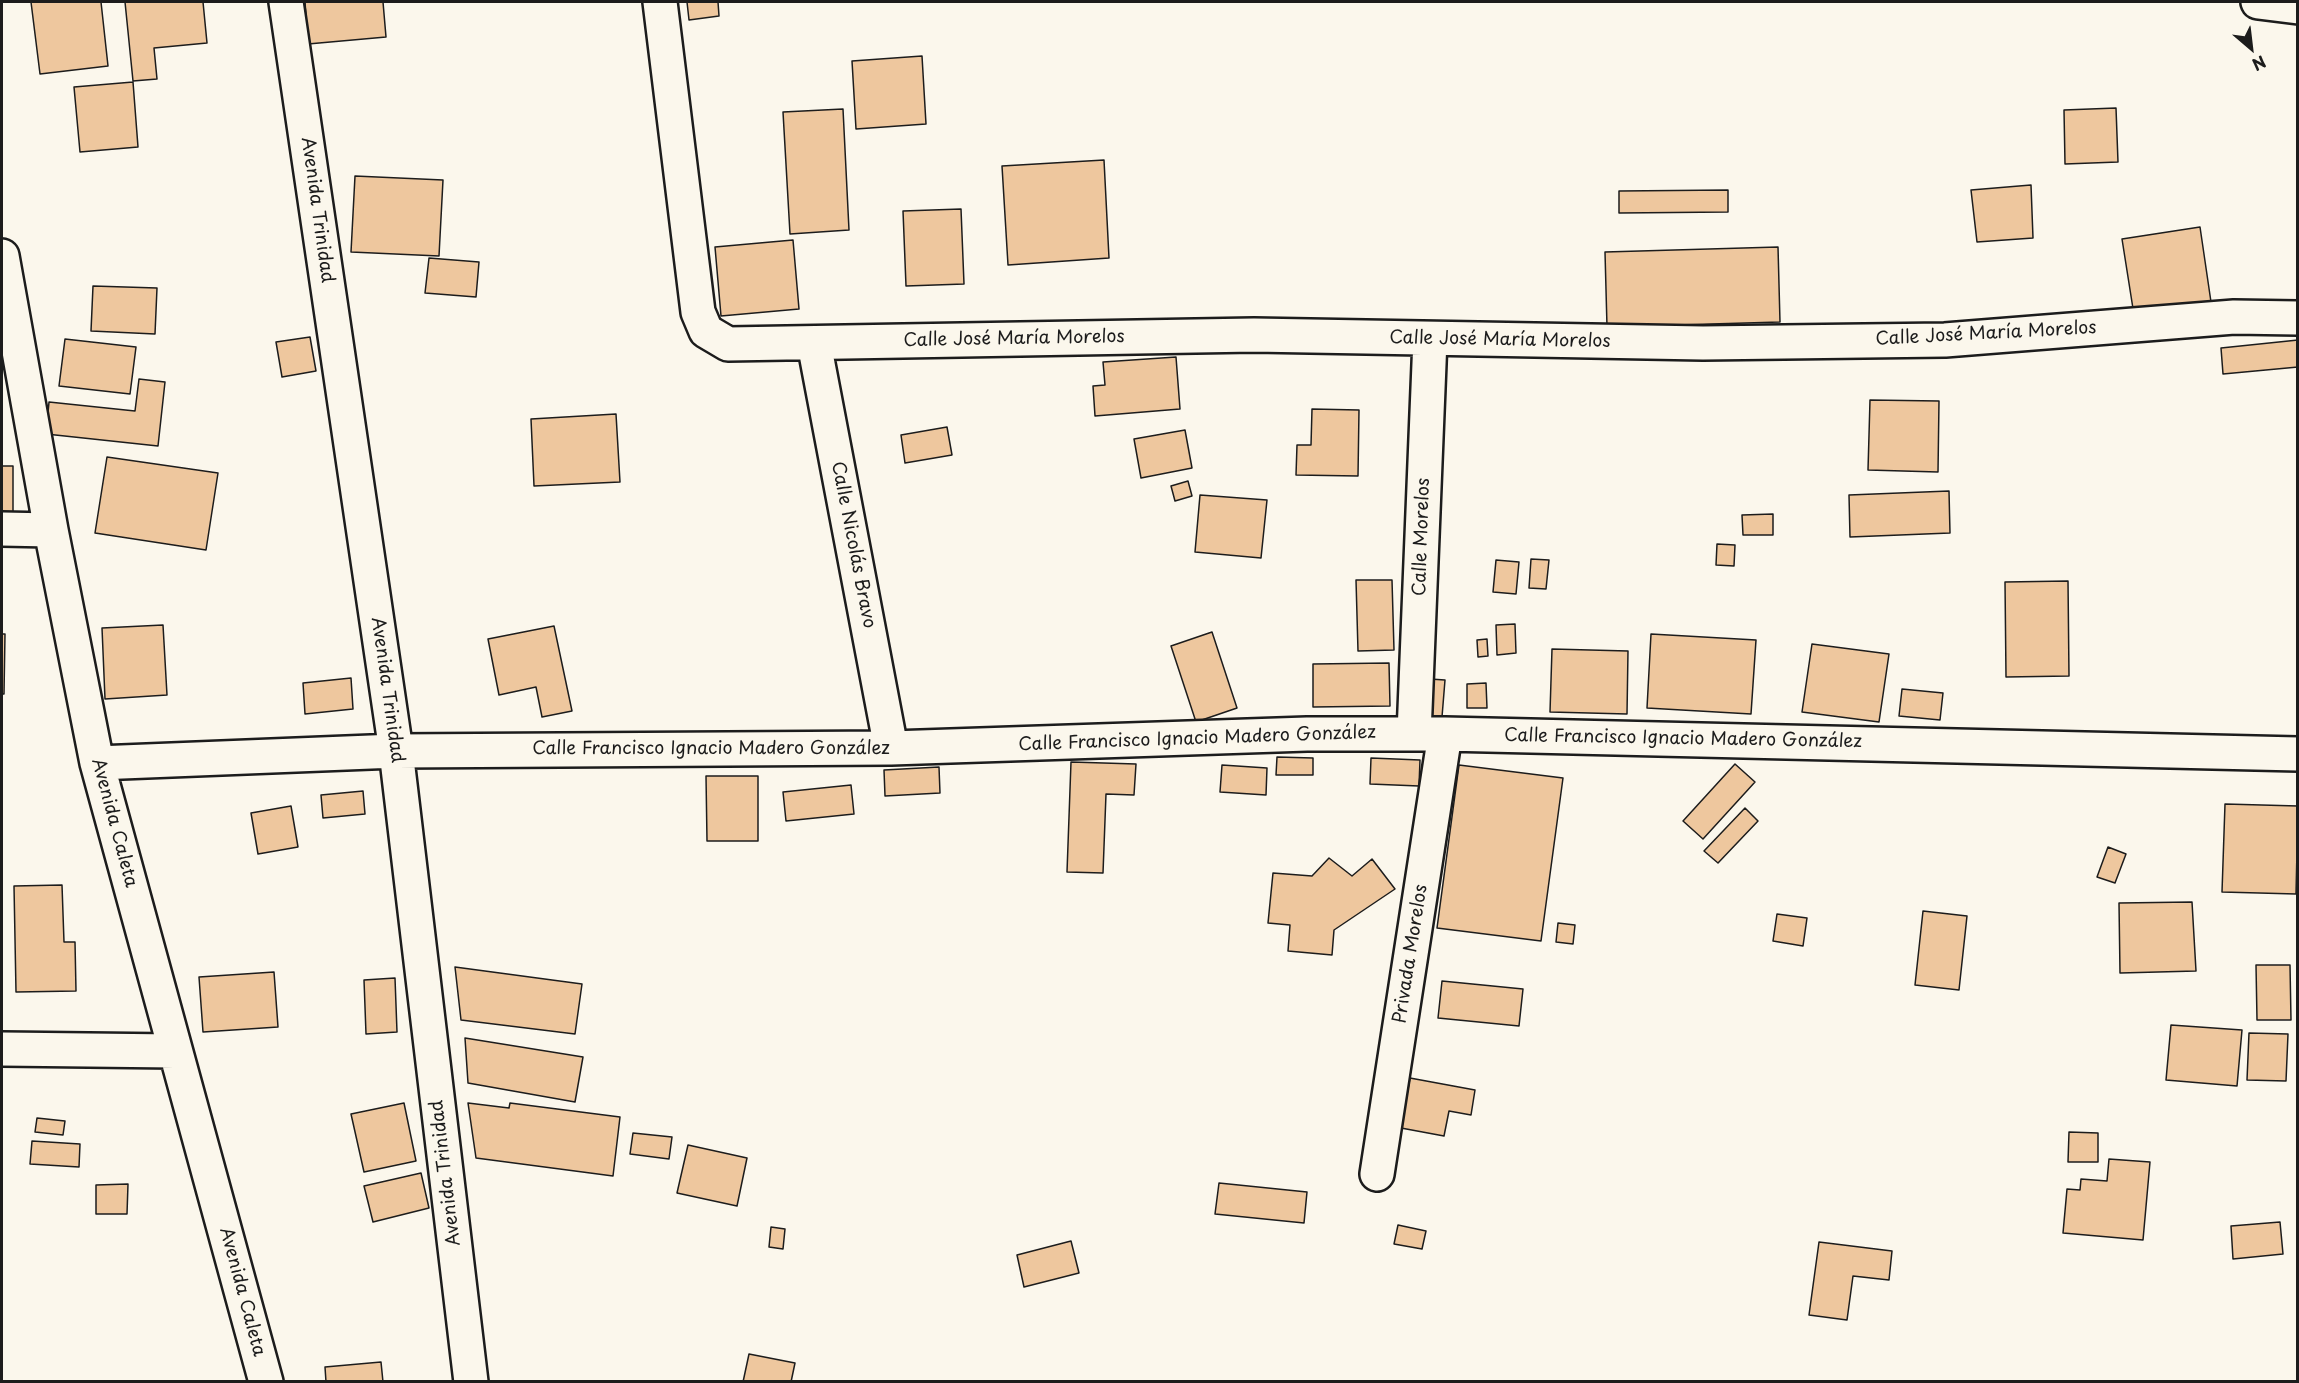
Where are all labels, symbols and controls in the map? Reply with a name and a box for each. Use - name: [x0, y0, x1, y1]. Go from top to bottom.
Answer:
- north arrow: [2221, 18, 2281, 78]
- text: N: [2248, 50, 2271, 77]
- street label: Avenida Trinidad: [296, 136, 338, 284]
- street label: Calle José María Morelos: [1875, 317, 2097, 351]
- street label: Calle José María Morelos: [903, 326, 1125, 352]
- street label: Calle José María Morelos: [1389, 327, 1611, 353]
- street label: Calle Nicolás Bravo: [826, 460, 880, 630]
- street label: Calle Morelos: [1409, 477, 1435, 597]
- street label: Avenida Trinidad: [366, 616, 408, 764]
- street label: Calle Francisco Ignacio Madero González: [1018, 722, 1376, 756]
- street label: Calle Francisco Ignacio Madero González: [1504, 725, 1862, 753]
- street label: Calle Francisco Ignacio Madero González: [532, 738, 890, 760]
- street label: Avenida Caleta: [86, 756, 142, 890]
- street label: Privada Morelos: [1389, 883, 1433, 1025]
- street label: Avenida Trinidad: [426, 1099, 466, 1247]
- street label: Avenida Caleta: [214, 1225, 270, 1359]

